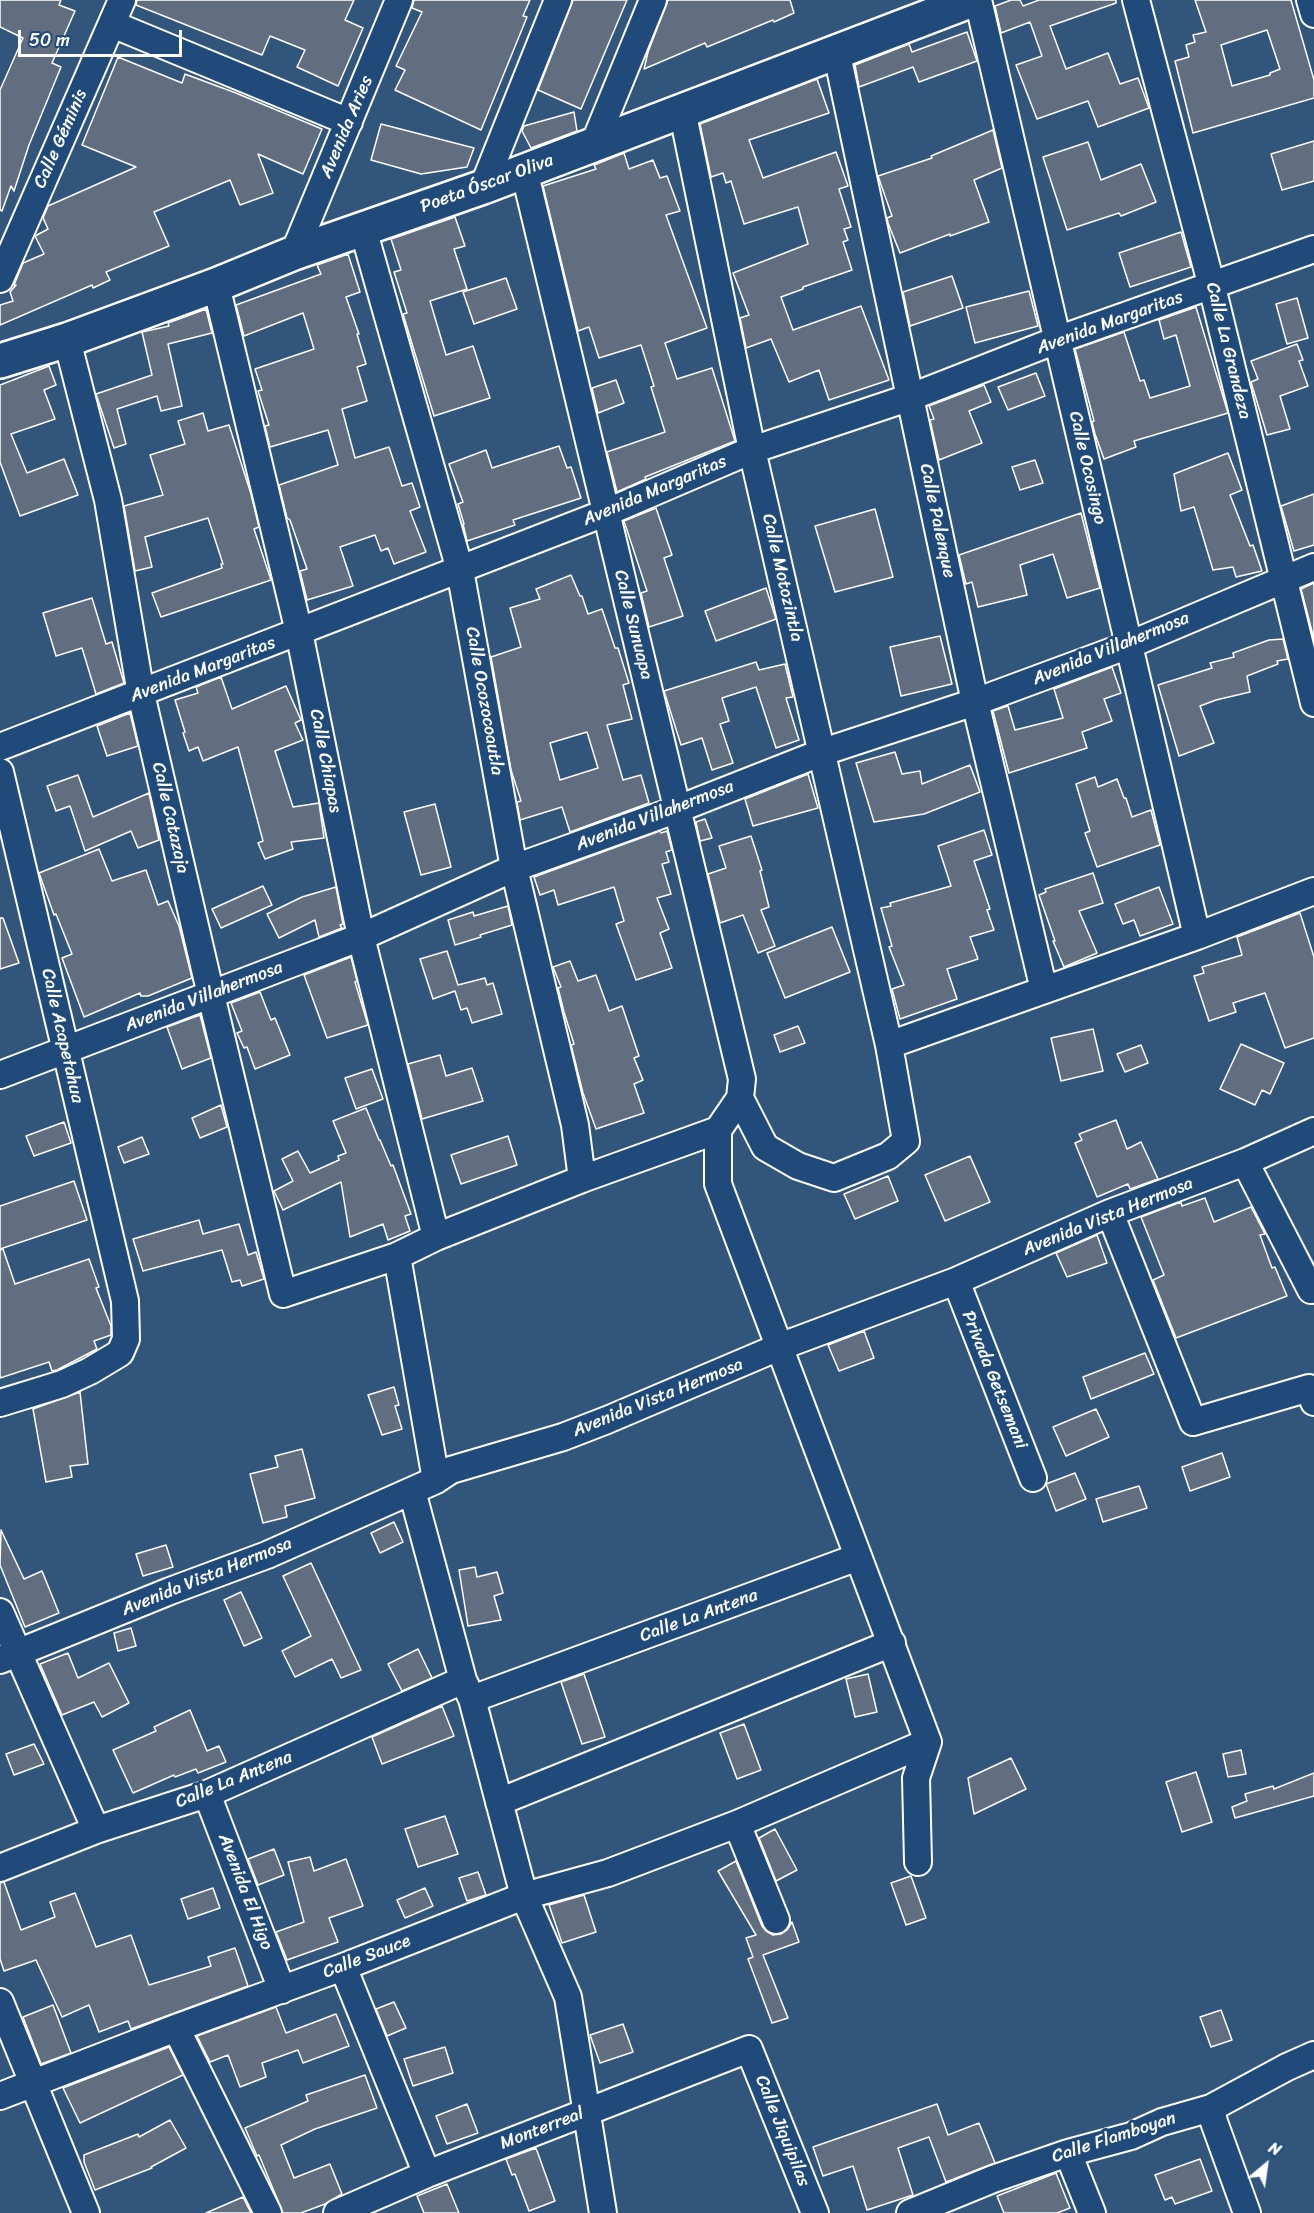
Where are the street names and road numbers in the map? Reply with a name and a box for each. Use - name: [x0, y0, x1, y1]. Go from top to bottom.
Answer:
- street label: Avenida Aries: [316, 73, 378, 181]
- street label: Calle Géminis: [30, 86, 92, 192]
- street label: Poeta Óscar Oliva: [417, 150, 557, 218]
- street label: Calle La Grandeza: [1201, 280, 1255, 422]
- street label: Avenida Margaritas: [1034, 287, 1186, 359]
- street label: Calle Ocosingo: [1064, 409, 1110, 527]
- street label: Avenida Margaritas: [580, 451, 730, 531]
- street label: Calle Palenque: [914, 462, 960, 580]
- street label: Calle Motozintla: [757, 512, 807, 644]
- street label: Calle Sunuapa: [609, 568, 657, 682]
- street label: Avenida Villahermosa: [1029, 608, 1193, 690]
- street label: Calle Ocozocoautla: [460, 625, 508, 777]
- street label: Avenida Margaritas: [127, 632, 279, 708]
- street label: Calle Chiapas: [304, 707, 346, 815]
- street label: Calle Catazaja: [147, 760, 193, 876]
- street label: Avenida Villahermosa: [573, 776, 737, 856]
- street label: Avenida Villahermosa: [122, 957, 286, 1037]
- street label: Calle Acapetahua: [36, 967, 88, 1105]
- street label: Avenida Vista Hermosa: [1020, 1173, 1196, 1261]
- street label: Privada Getsemani: [956, 1308, 1032, 1452]
- street label: Avenida Vista Hermosa: [570, 1354, 746, 1442]
- street label: Avenida Vista Hermosa: [119, 1533, 295, 1621]
- street label: Calle La Antena: [637, 1585, 761, 1647]
- street label: Calle La Antena: [173, 1747, 295, 1813]
- street label: Avenida El Higo: [213, 1831, 277, 1953]
- street label: Calle Sauce: [320, 1930, 414, 1984]
- street label: Calle Jiquipilas: [750, 2072, 814, 2190]
- street label: Monterreal: [497, 2103, 587, 2155]
- street label: Calle Flamboyan: [1049, 2108, 1179, 2168]

